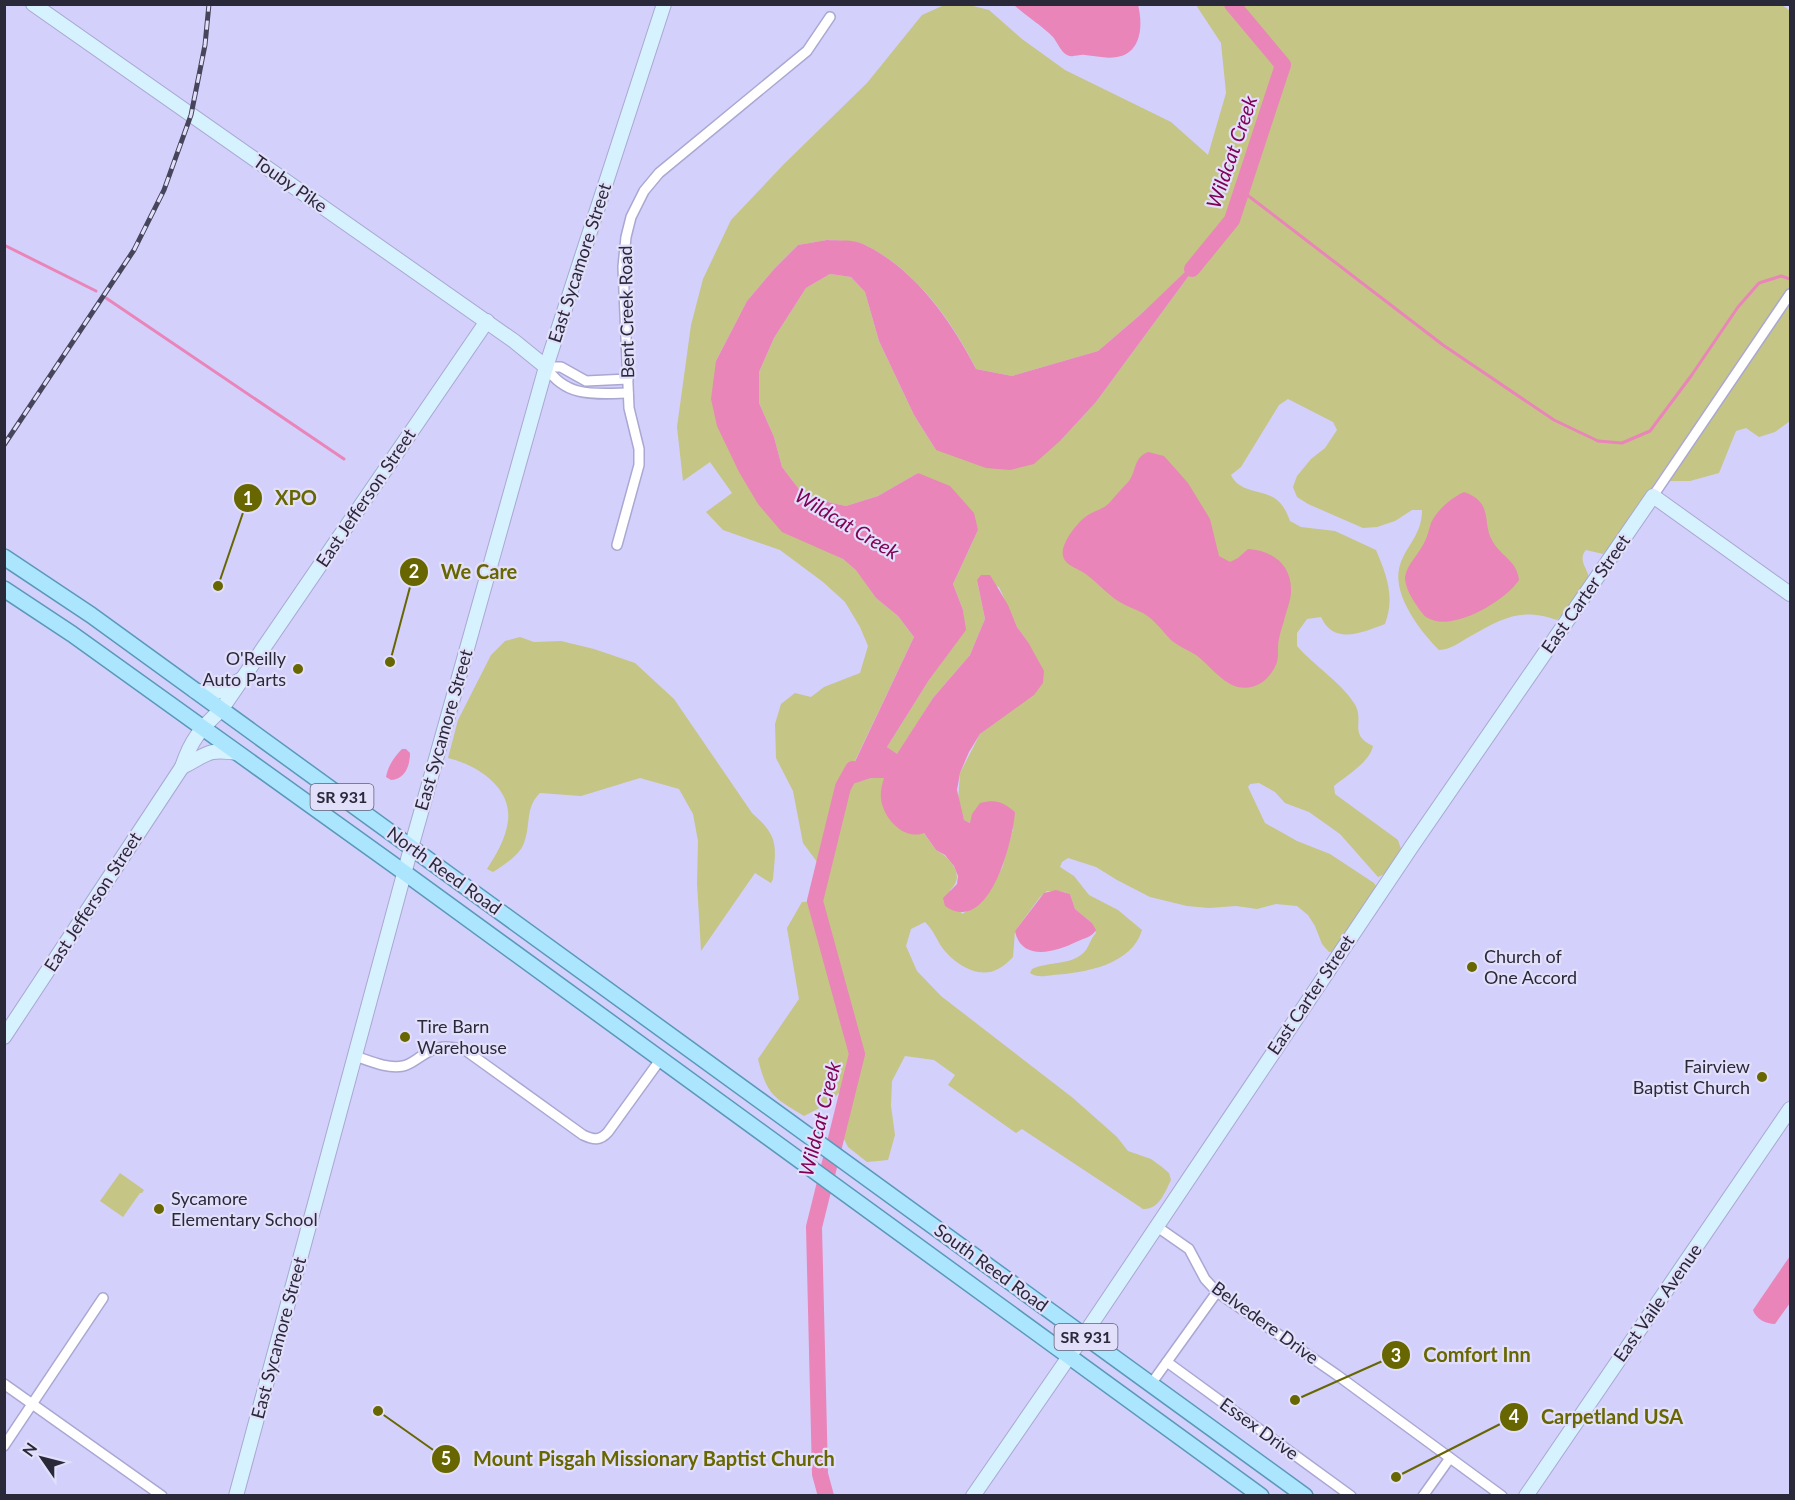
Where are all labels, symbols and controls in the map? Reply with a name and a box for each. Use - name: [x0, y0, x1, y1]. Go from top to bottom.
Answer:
- water label: Wildcat Creek: [1201, 92, 1262, 211]
- street label: Touby Pike: [249, 150, 332, 217]
- street label: East Sycamore Street: [543, 180, 615, 345]
- street label: Bent Creek Road: [614, 245, 638, 379]
- street label: East Jefferson Street: [311, 424, 420, 571]
- callout: XPO: [233, 479, 329, 517]
- water label: Wildcat Creek: [791, 483, 904, 564]
- text: XPO: [275, 485, 317, 509]
- text: 1: [243, 487, 253, 509]
- street label: East Carter Street: [1536, 529, 1635, 657]
- callout: We Care: [399, 553, 530, 591]
- text: We Care: [441, 559, 518, 583]
- text: 2: [409, 560, 419, 582]
- street label: East Sycamore Street: [409, 646, 477, 813]
- place label: O'Reilly Auto Parts: [203, 647, 287, 690]
- marker: O'Reilly Auto Parts: [291, 662, 305, 676]
- road number: SR 931: [310, 784, 374, 810]
- street label: North Reed Road: [383, 821, 506, 919]
- street label: East Jefferson Street: [39, 827, 146, 975]
- street label: East Carter Street: [1262, 930, 1359, 1059]
- place label: Church of One Accord: [1484, 945, 1577, 988]
- marker: Church of One Accord: [1465, 960, 1479, 974]
- place label: Tire Barn Warehouse: [417, 1015, 507, 1058]
- marker: Tire Barn Warehouse: [398, 1030, 412, 1044]
- place label: Fairview Baptist Church: [1633, 1055, 1750, 1098]
- water label: Wildcat Creek: [793, 1059, 845, 1178]
- marker: Fairview Baptist Church: [1755, 1070, 1769, 1084]
- place label: Sycamore Elementary School: [171, 1187, 318, 1230]
- marker: Sycamore Elementary School: [152, 1202, 166, 1216]
- street label: South Reed Road: [930, 1219, 1053, 1316]
- street label: East Vaile Avenue: [1608, 1239, 1706, 1366]
- street label: East Sycamore Street: [246, 1254, 310, 1421]
- street label: Belvedere Drive: [1208, 1276, 1323, 1368]
- road number: SR 931: [1054, 1324, 1118, 1350]
- callout: Comfort Inn: [1381, 1336, 1543, 1374]
- text: Comfort Inn: [1423, 1342, 1531, 1366]
- text: 3: [1391, 1344, 1401, 1366]
- street label: Essex Drive: [1216, 1392, 1303, 1464]
- callout: Carpetland USA: [1499, 1398, 1695, 1436]
- text: Carpetland USA: [1541, 1404, 1683, 1428]
- text: 4: [1509, 1405, 1519, 1427]
- north arrow: [12, 1428, 72, 1488]
- text: N: [18, 1439, 41, 1460]
- callout: Mount Pisgah Missionary Baptist Church: [431, 1440, 847, 1478]
- text: Mount Pisgah Missionary Baptist Church: [473, 1446, 835, 1470]
- text: 5: [441, 1447, 451, 1469]

